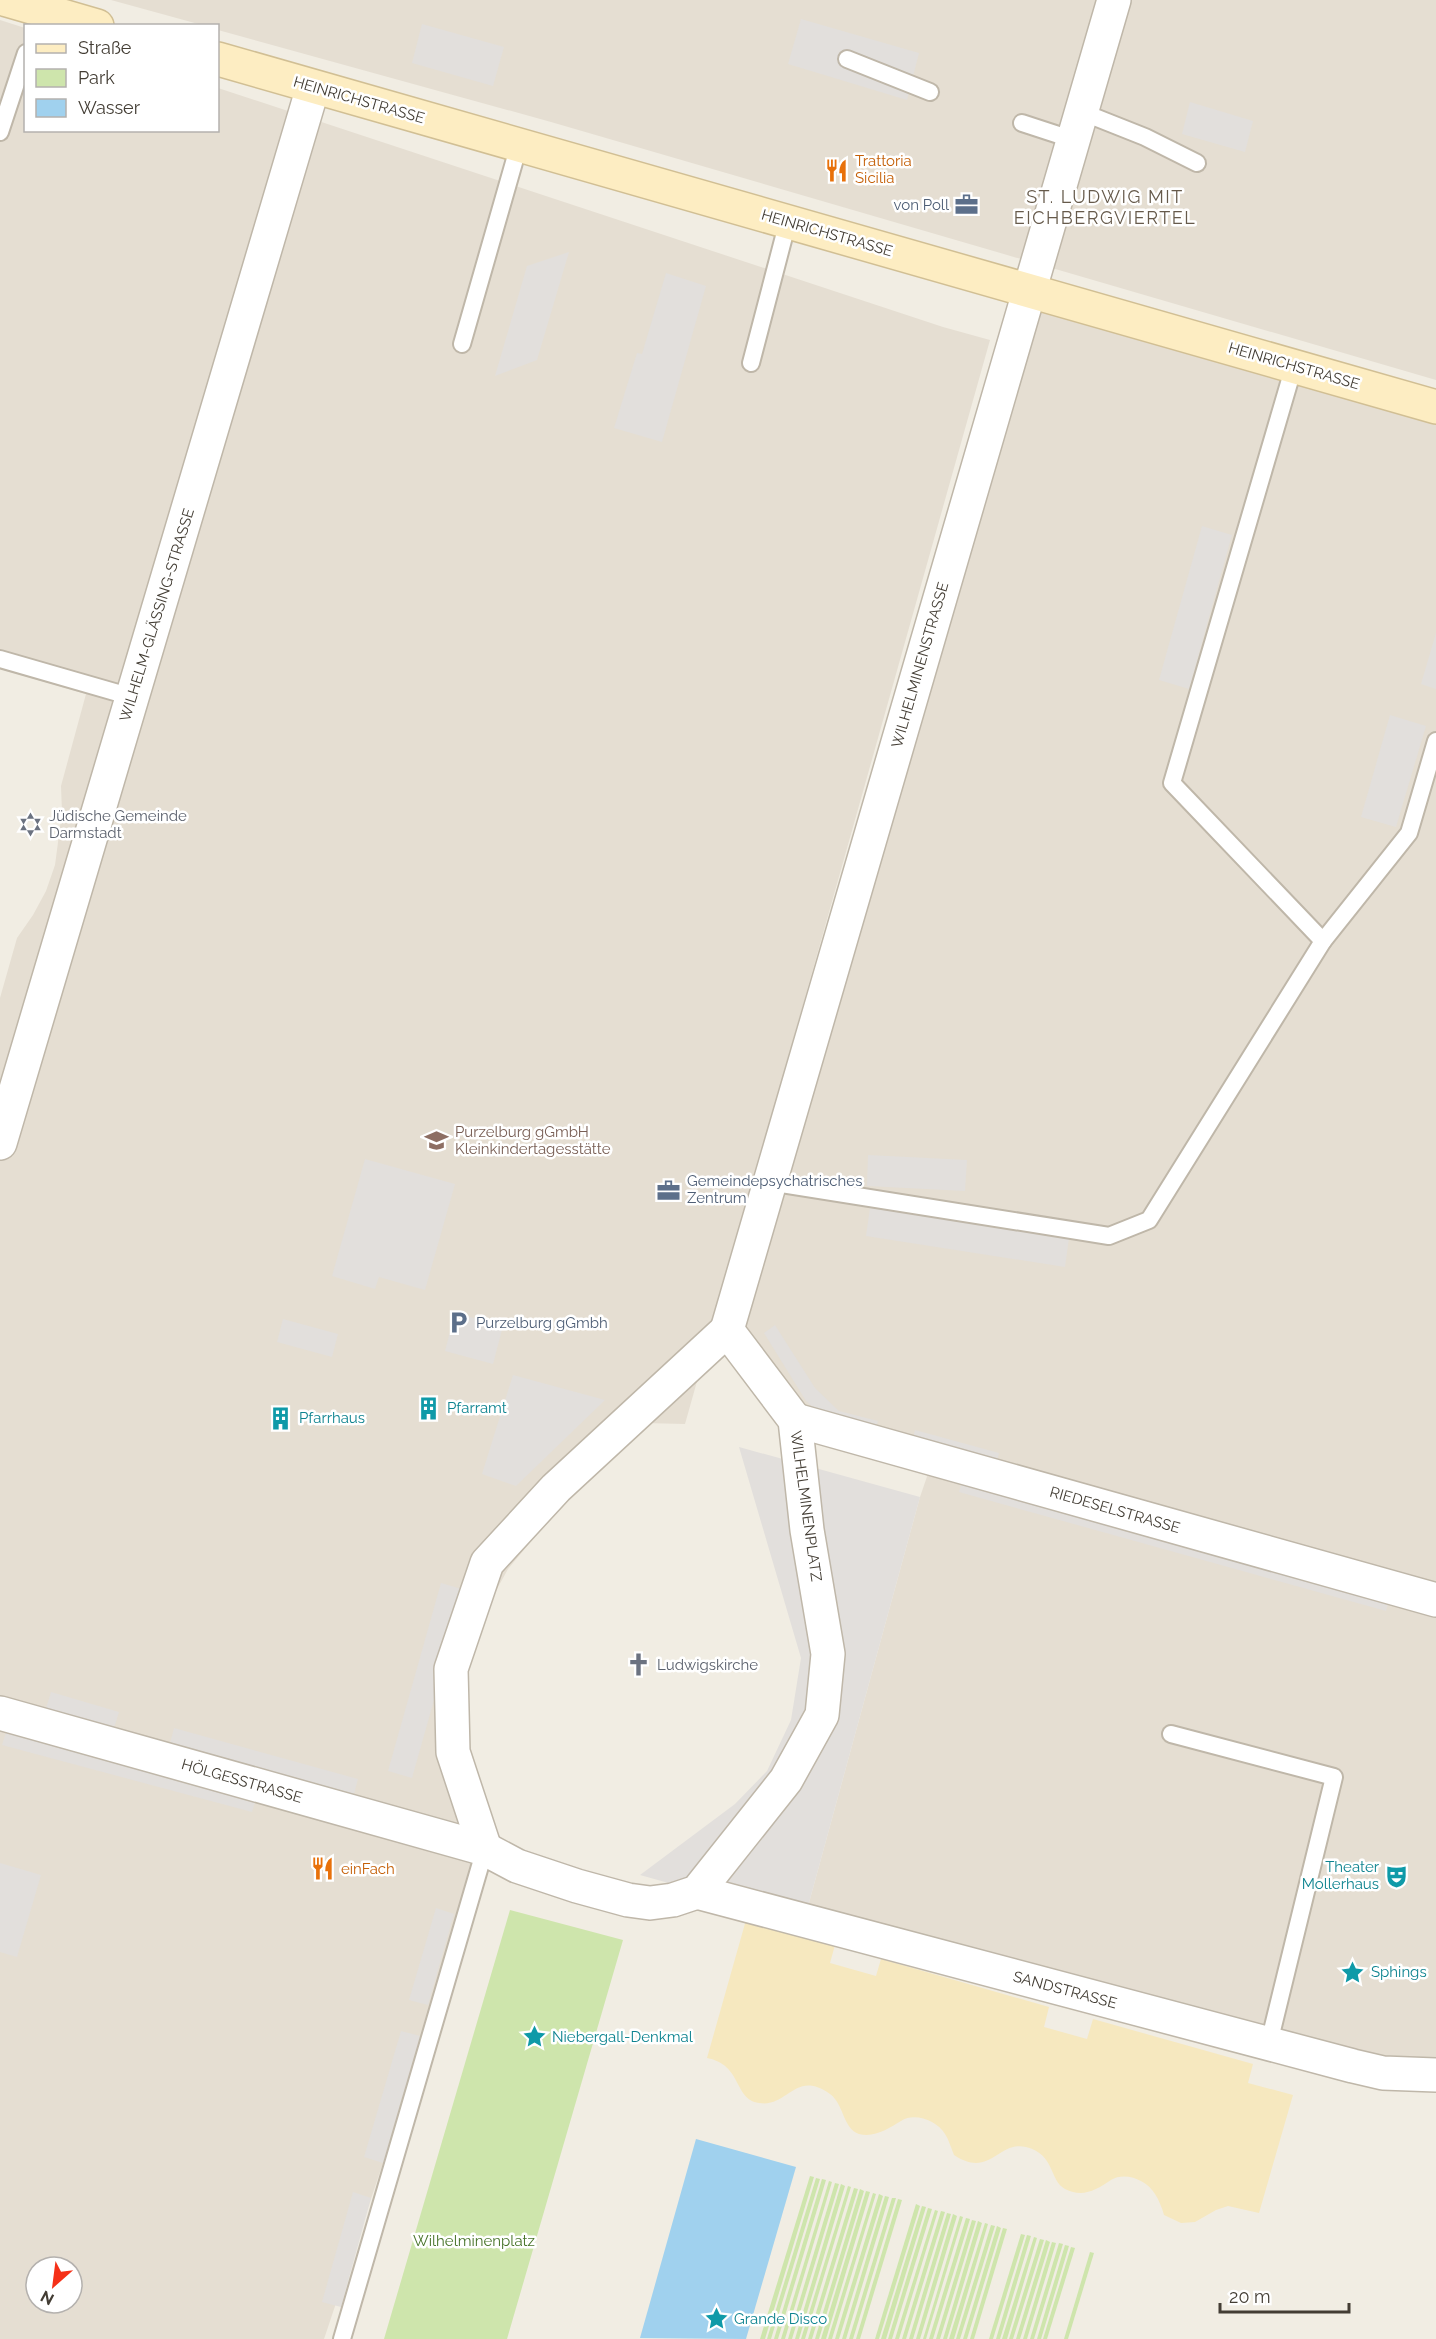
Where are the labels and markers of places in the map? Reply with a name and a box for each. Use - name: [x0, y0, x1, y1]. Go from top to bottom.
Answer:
- place label: Trattoria Sicilia: [855, 152, 912, 187]
- restaurant icon: Trattoria Sicilia: [824, 157, 850, 183]
- office icon: von Poll: [954, 192, 980, 218]
- place label: von Poll: [894, 196, 950, 214]
- place label: Jüdische Gemeinde Darmstadt: [49, 807, 187, 842]
- synagogue icon: Jüdische Gemeinde Darmstadt: [18, 812, 44, 838]
- place label: Purzelburg gGmbH Kleinkindertagesstätte: [455, 1123, 611, 1158]
- school or university icon: Purzelburg gGmbH Kleinkindertagesstätte: [424, 1128, 450, 1154]
- place label: Gemeindepsychatrisches Zentrum: [687, 1172, 862, 1207]
- office icon: Gemeindepsychatrisches Zentrum: [656, 1177, 682, 1203]
- parking icon: Purzelburg gGmbh: [445, 1310, 471, 1336]
- place label: Purzelburg gGmbh: [476, 1314, 608, 1332]
- building icon: Pfarramt: [416, 1395, 442, 1421]
- place label: Pfarramt: [447, 1399, 507, 1417]
- building icon: Pfarrhaus: [268, 1405, 294, 1431]
- place label: Pfarrhaus: [299, 1409, 365, 1427]
- church icon: Ludwigskirche: [626, 1652, 652, 1678]
- place label: Ludwigskirche: [657, 1656, 758, 1674]
- restaurant icon: einFach: [310, 1856, 336, 1882]
- place label: Theater Mollerhaus: [1302, 1858, 1380, 1893]
- place label: einFach: [341, 1860, 395, 1878]
- theatre icon: Theater Mollerhaus: [1384, 1863, 1410, 1889]
- place icon: Sphings: [1340, 1959, 1366, 1985]
- place label: Sphings: [1371, 1963, 1427, 1981]
- place icon: Niebergall-Denkmal: [521, 2024, 547, 2050]
- place label: Niebergall-Denkmal: [552, 2028, 694, 2046]
- place icon: Grande Disco: [703, 2306, 729, 2332]
- place label: Grande Disco: [734, 2310, 827, 2328]

